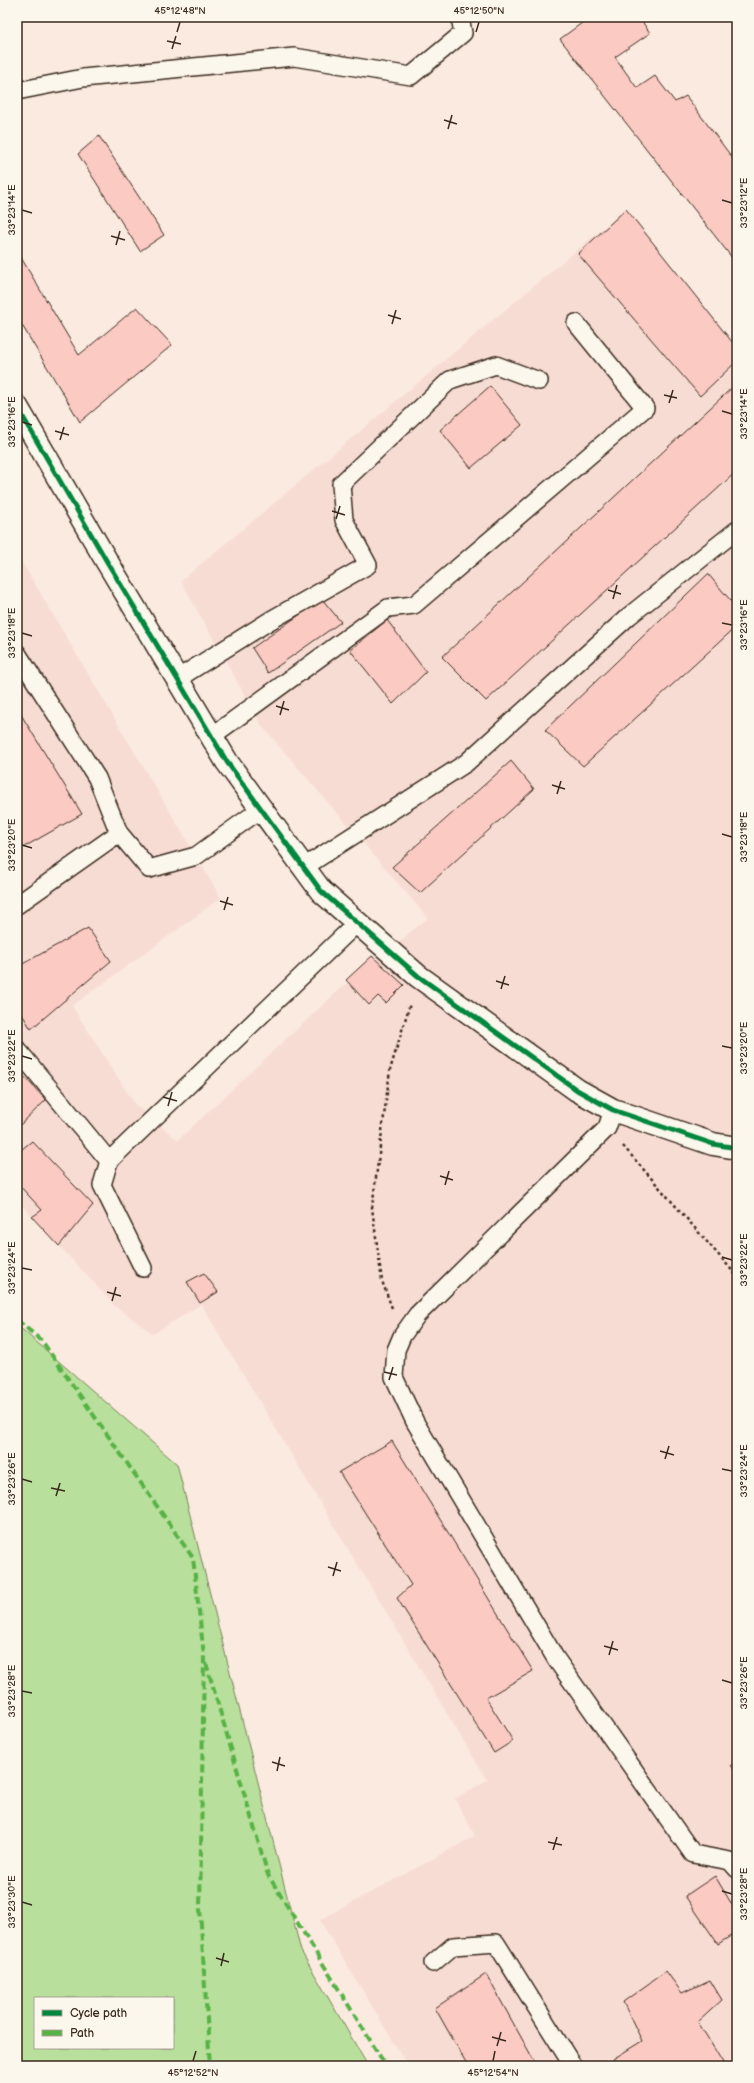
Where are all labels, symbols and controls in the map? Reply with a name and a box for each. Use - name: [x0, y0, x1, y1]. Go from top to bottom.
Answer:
- text: 45°12'48"N: [154, 5, 206, 17]
- text: 45°12'50"N: [453, 5, 505, 17]
- text: 33°23'12"E: [738, 177, 750, 228]
- text: 33°23'14"E: [6, 184, 18, 236]
- text: 33°23'14"E: [738, 388, 750, 440]
- text: 33°23'16"E: [6, 396, 18, 448]
- text: 33°23'16"E: [738, 599, 750, 651]
- text: 33°23'18"E: [6, 607, 18, 658]
- text: 33°23'18"E: [738, 811, 750, 862]
- text: 33°23'20"E: [6, 818, 18, 871]
- text: 33°23'20"E: [738, 1021, 750, 1074]
- text: 33°23'22"E: [6, 1029, 18, 1082]
- text: 33°23'22"E: [738, 1233, 750, 1286]
- text: 33°23'24"E: [6, 1241, 18, 1294]
- text: 33°23'24"E: [738, 1444, 750, 1497]
- text: 33°23'26"E: [6, 1452, 18, 1506]
- text: 33°23'26"E: [738, 1656, 750, 1710]
- text: 33°23'28"E: [6, 1664, 18, 1717]
- text: 33°23'28"E: [738, 1867, 750, 1920]
- text: 33°23'30"E: [6, 1875, 18, 1929]
- legend: [34, 1997, 174, 2049]
- text: Cycle path: [70, 2006, 127, 2021]
- text: Path: [70, 2026, 95, 2041]
- text: 45°12'52"N: [167, 2067, 219, 2079]
- text: 45°12'54"N: [467, 2067, 519, 2079]

